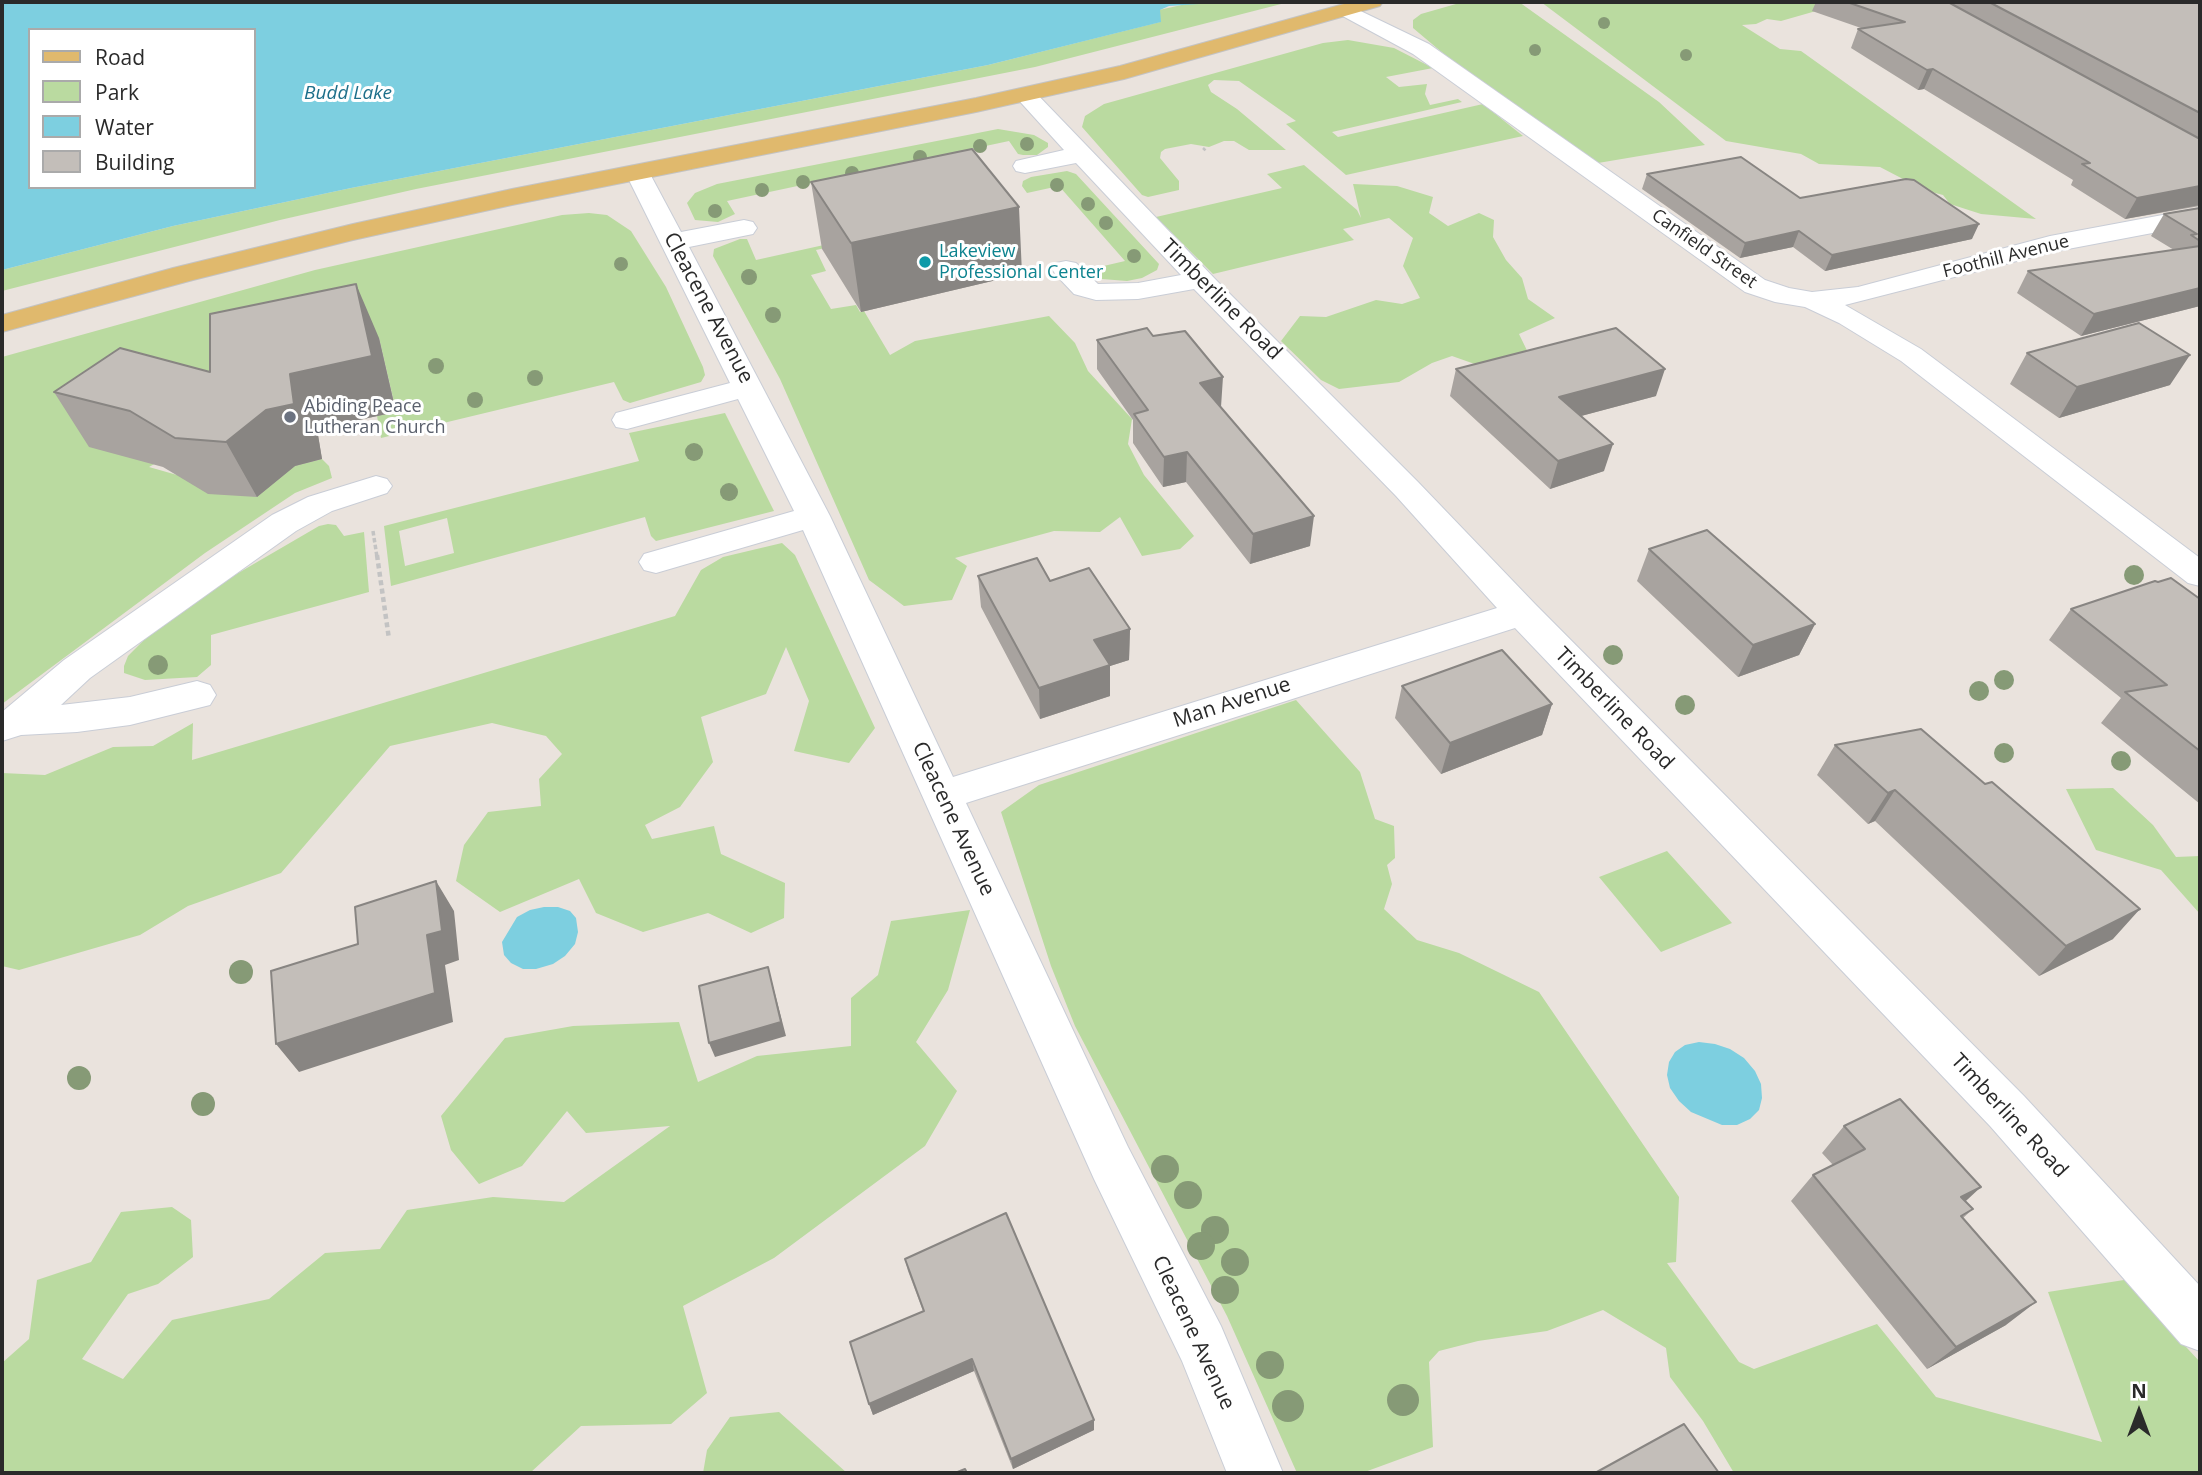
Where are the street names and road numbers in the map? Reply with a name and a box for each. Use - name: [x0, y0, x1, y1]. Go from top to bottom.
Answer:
- street label: Canfield Street: [1647, 205, 1761, 293]
- street label: Cleacene Avenue: [658, 228, 758, 388]
- street label: Foothill Avenue: [1941, 231, 2071, 283]
- street label: Timberline Road: [1155, 234, 1287, 366]
- street label: Timberline Road: [1549, 643, 1679, 775]
- street label: Man Avenue: [1170, 672, 1294, 734]
- street label: Cleacene Avenue: [906, 738, 1000, 900]
- street label: Timberline Road: [1945, 1049, 2073, 1183]
- street label: Cleacene Avenue: [1146, 1252, 1240, 1414]

